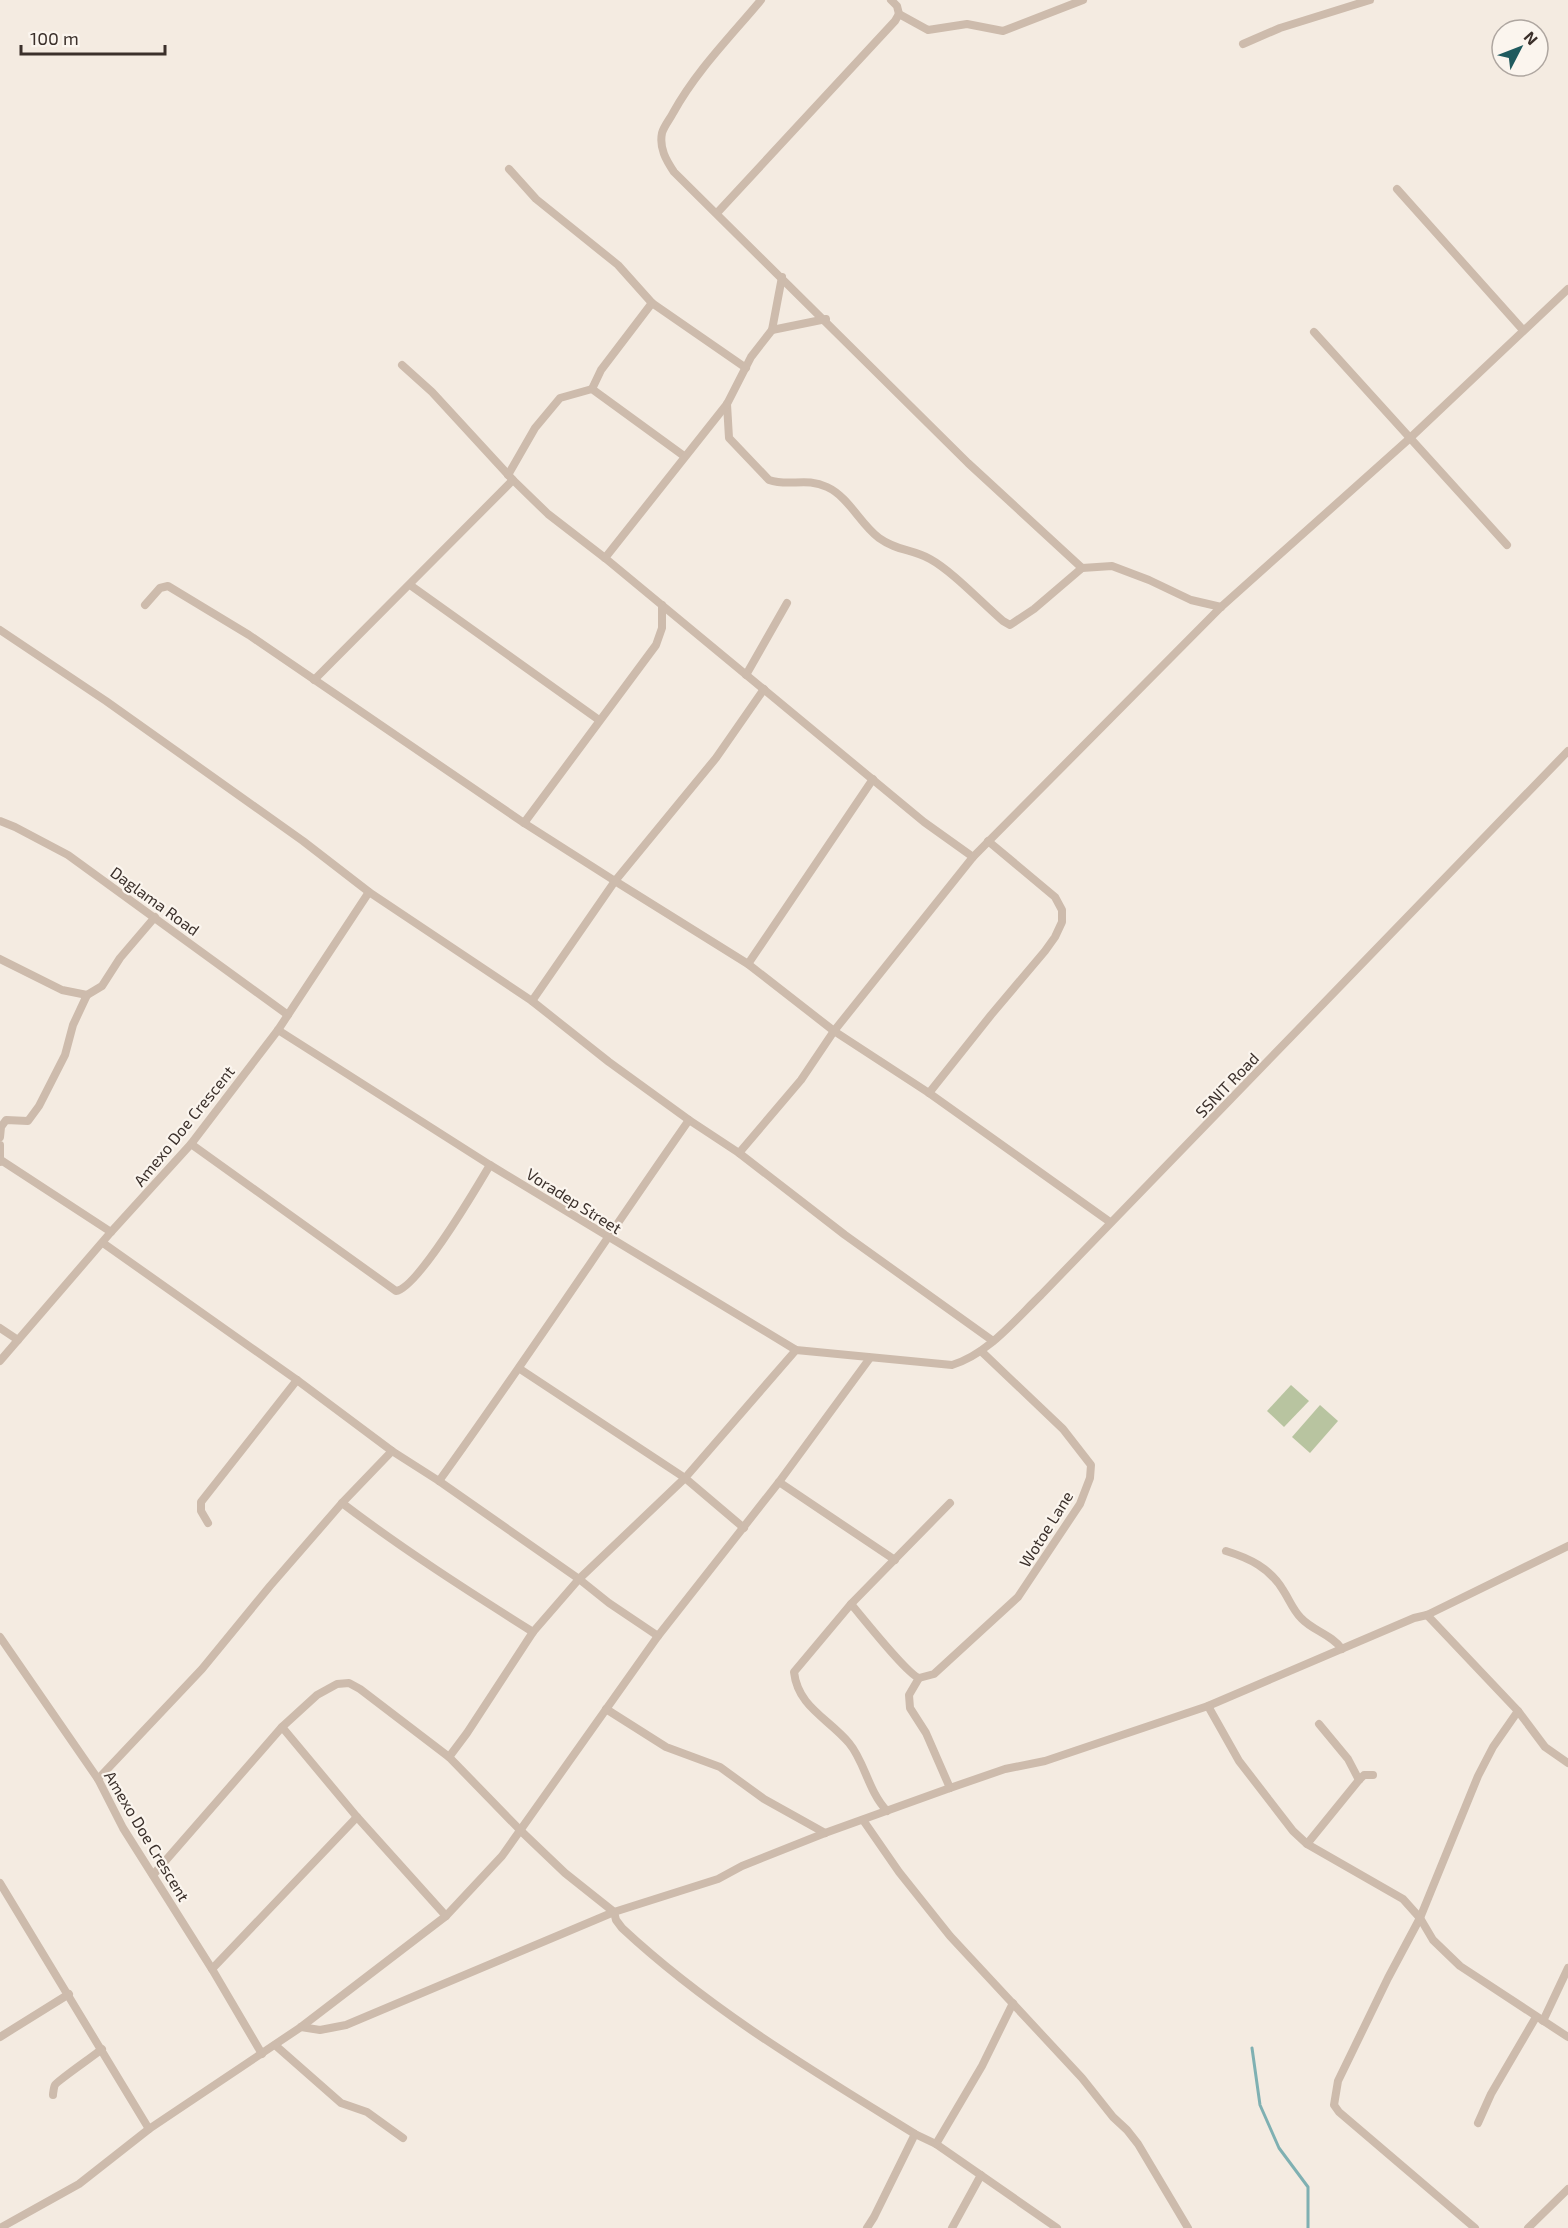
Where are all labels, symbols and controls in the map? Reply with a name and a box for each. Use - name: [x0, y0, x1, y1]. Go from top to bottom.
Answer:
- scale bar: [21, 18, 165, 56]
- north arrow: [1490, 18, 1550, 78]
- text: 100 m: [30, 27, 79, 49]
- text: N: [1521, 27, 1542, 48]
- street label: Daglama Road: [107, 862, 203, 939]
- street label: SSNIT Road: [1191, 1048, 1262, 1121]
- street label: Amexo Doe Crescent: [129, 1062, 238, 1190]
- street label: Voradep Street: [523, 1164, 625, 1237]
- street label: Wotoe Lane: [1015, 1487, 1076, 1570]
- street label: Amexo Doe Crescent: [101, 1767, 194, 1905]

